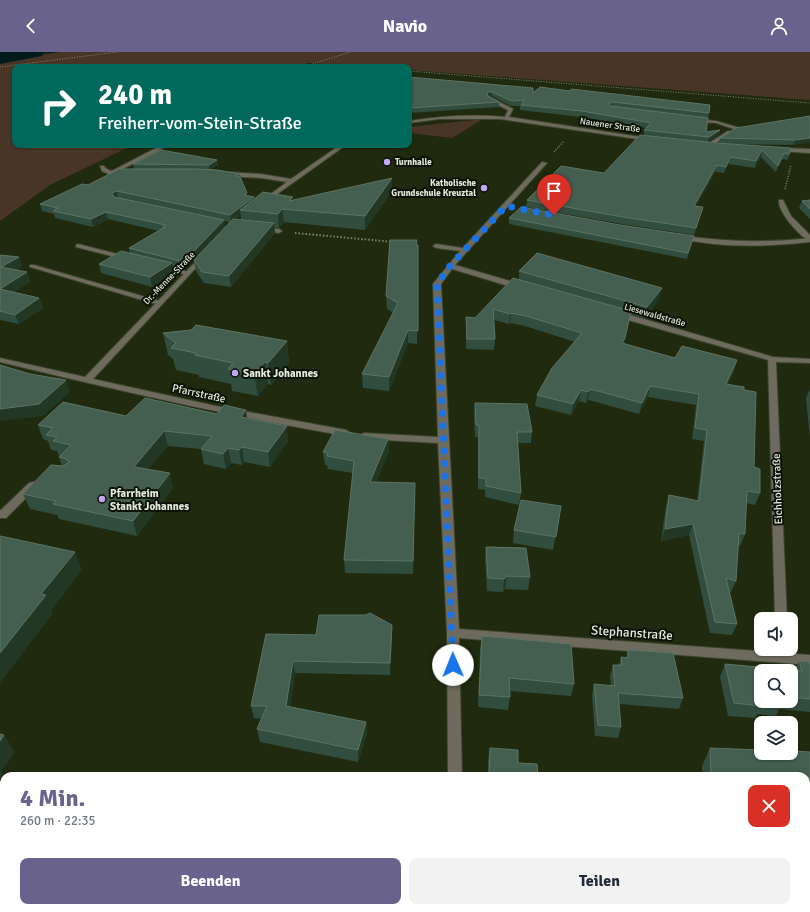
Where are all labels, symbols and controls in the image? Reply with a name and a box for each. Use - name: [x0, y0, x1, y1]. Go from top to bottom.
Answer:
- icon: back: [20, 15, 42, 37]
- text: Navio: [383, 15, 427, 37]
- icon: person: [768, 15, 790, 37]
- text: 240 m: [98, 78, 172, 112]
- icon: right: [32, 80, 84, 132]
- text: Freiherr-vom-Stein-Straße: [98, 112, 302, 134]
- street label: Nauener Straße: [579, 116, 641, 135]
- marker: Turnhalle: [382, 157, 392, 167]
- place label: Turnhalle: [395, 157, 432, 168]
- pin: [537, 174, 571, 215]
- place label: Katholische Grundschule Kreuztal: [391, 178, 477, 199]
- icon: arrive: [543, 180, 565, 202]
- marker: Katholische Grundschule Kreuztal: [479, 183, 489, 193]
- street label: Dr.-Menne-Straße: [141, 249, 198, 307]
- street label: Liesewaldstraße: [623, 301, 687, 330]
- place label: Sankt Johannes: [243, 367, 318, 380]
- marker: Sankt Johannes: [230, 368, 240, 378]
- street label: Pfarrstraße: [171, 381, 227, 405]
- street label: Eichholzstraße: [770, 453, 785, 525]
- place label: Pfarrheim Stankt Johannes: [110, 487, 189, 513]
- marker: Pfarrheim Stankt Johannes: [97, 494, 107, 504]
- map controls: [754, 612, 798, 760]
- button: sound: [754, 612, 798, 656]
- street label: Stephanstraße: [590, 622, 673, 644]
- position arrow: [432, 644, 474, 686]
- button: search: [754, 664, 798, 708]
- button: layers: [754, 716, 798, 760]
- text: 4 Min.: [20, 783, 85, 813]
- button: close: [748, 785, 790, 827]
- text: 260 m · 22:35: [20, 813, 96, 829]
- button: Beenden: [20, 858, 401, 904]
- button: Teilen: [409, 858, 790, 904]

